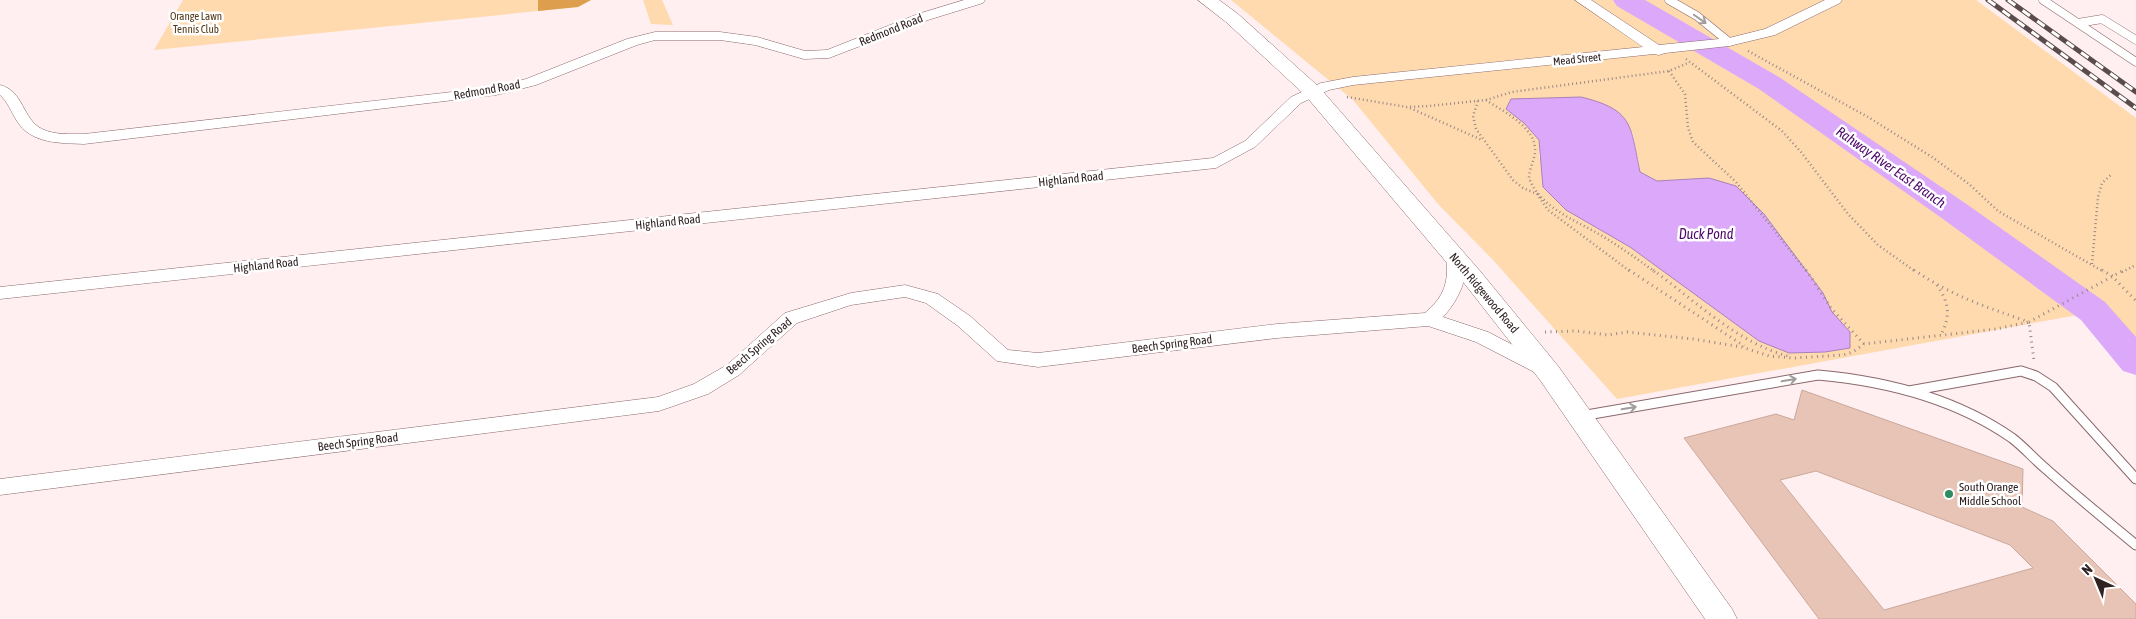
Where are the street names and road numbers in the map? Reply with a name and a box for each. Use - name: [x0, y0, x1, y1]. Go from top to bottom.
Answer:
- street label: Redmond Road: [857, 11, 925, 49]
- street label: Mead Street: [1552, 51, 1602, 67]
- street label: Redmond Road: [453, 77, 521, 103]
- street label: Highland Road: [1038, 169, 1104, 189]
- street label: Highland Road: [635, 212, 701, 232]
- street label: North Ridgewood Road: [1446, 250, 1522, 336]
- street label: Highland Road: [233, 255, 299, 275]
- street label: Beech Spring Road: [723, 315, 795, 377]
- street label: Beech Spring Road: [1131, 332, 1213, 356]
- street label: Beech Spring Road: [317, 430, 399, 454]

